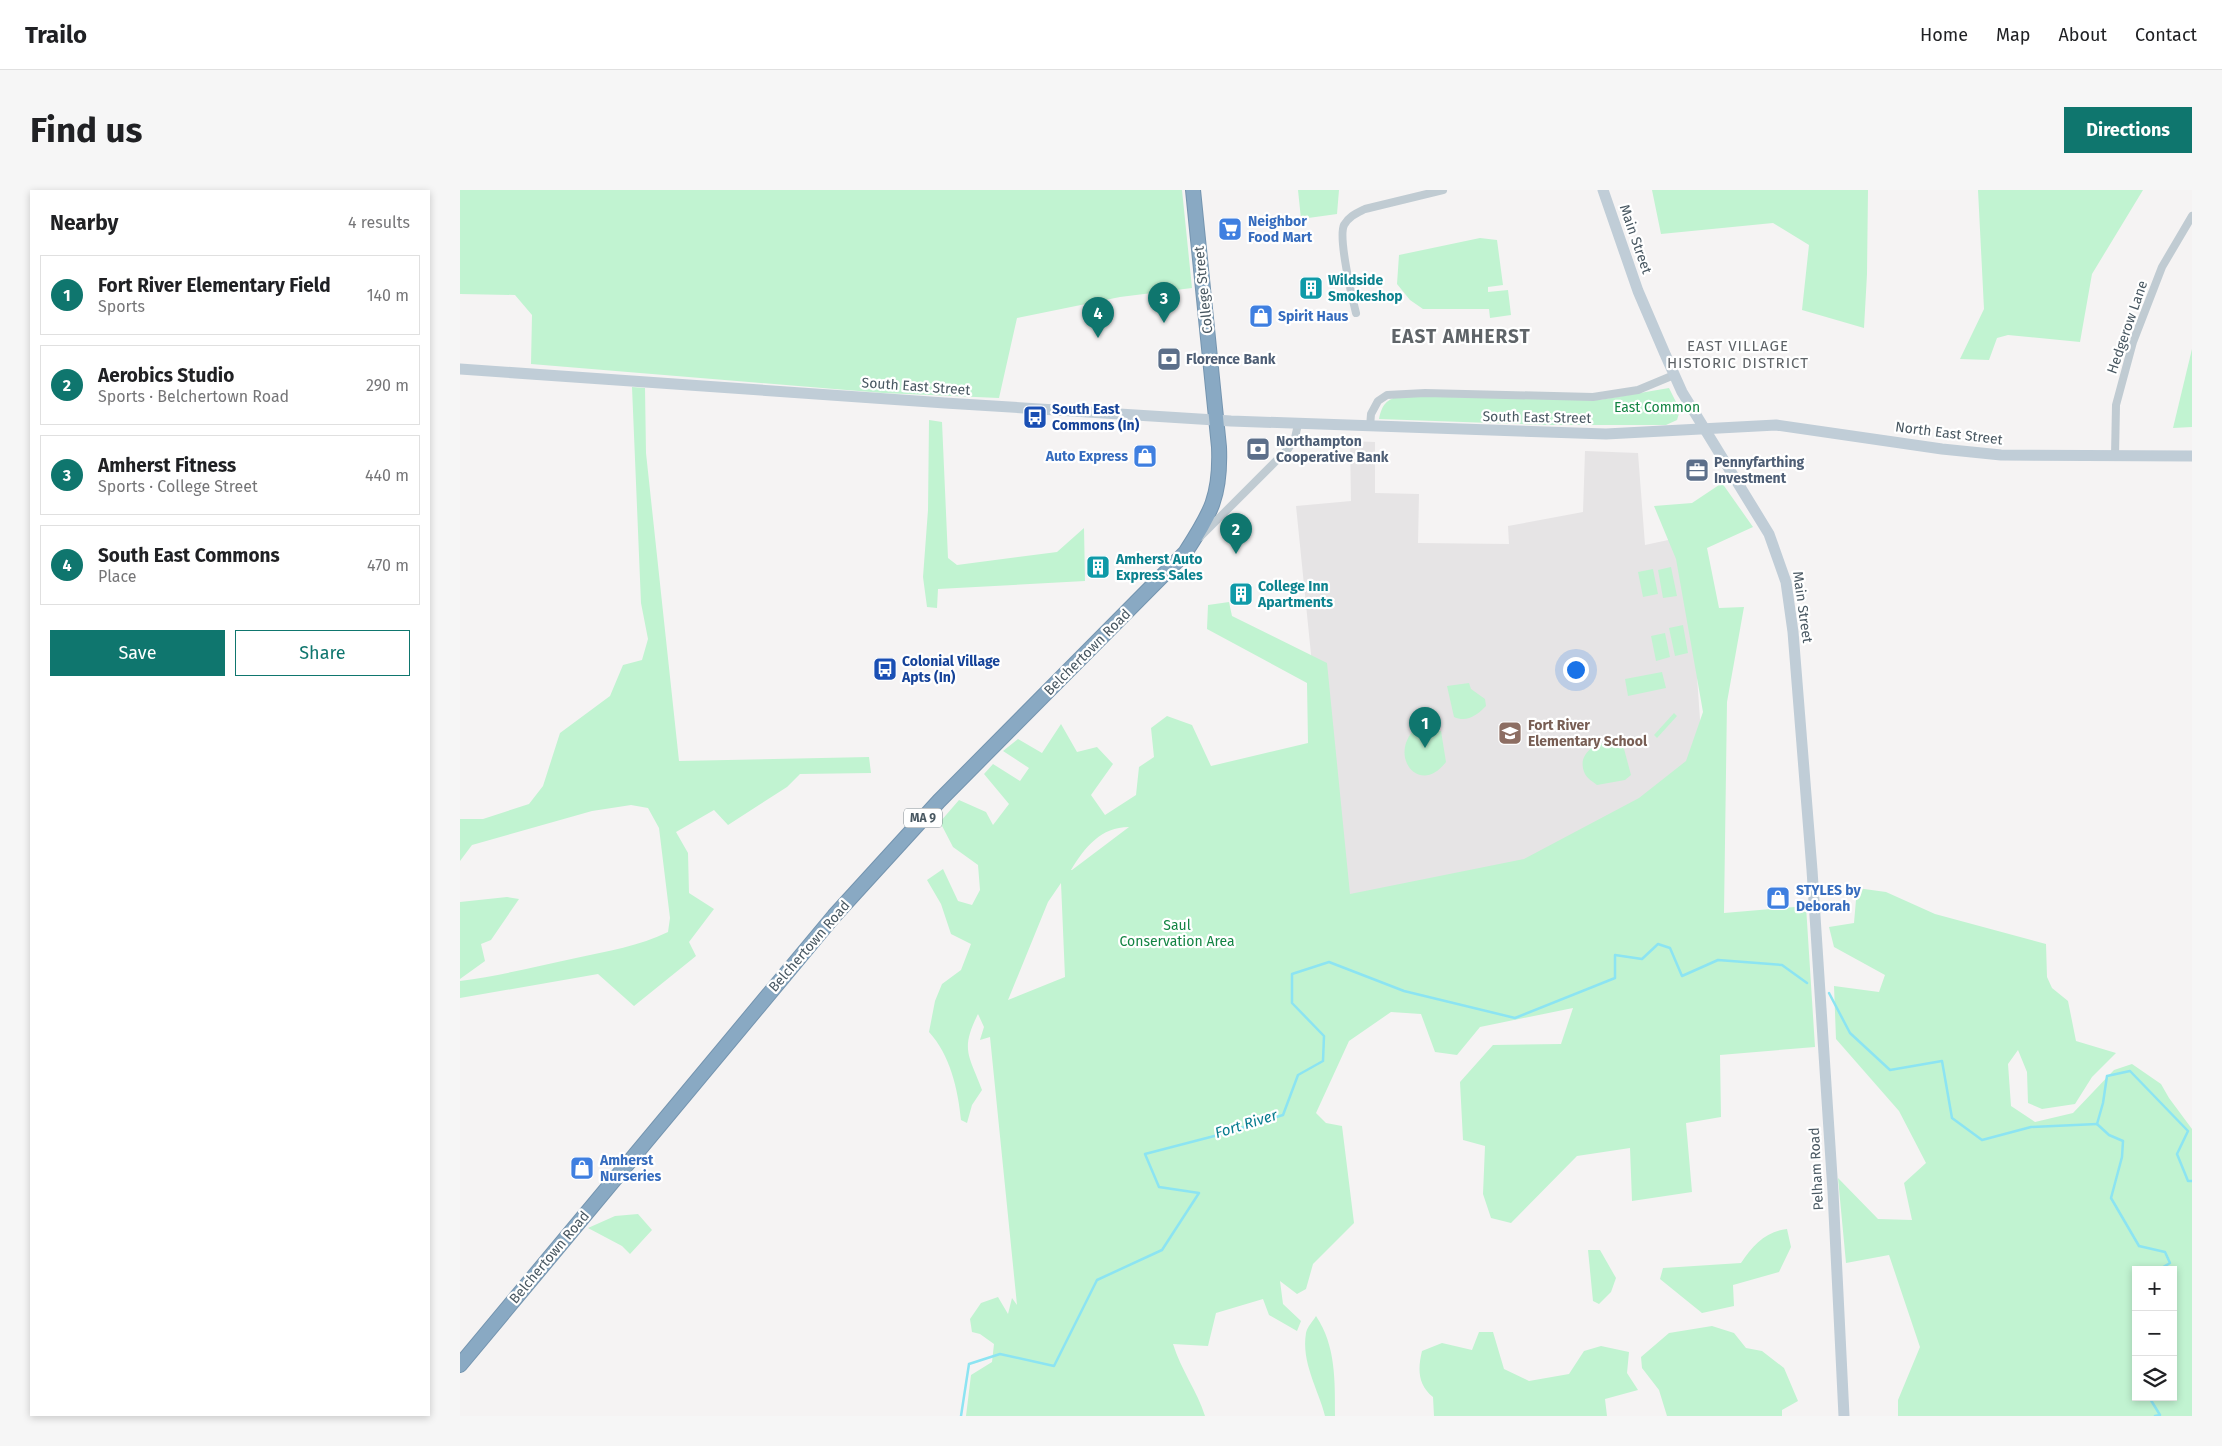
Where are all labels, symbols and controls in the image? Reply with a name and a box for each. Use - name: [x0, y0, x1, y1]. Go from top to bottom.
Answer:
- text: Trailo: [25, 21, 87, 49]
- text: Home: [1920, 24, 1968, 46]
- text: Map: [1996, 24, 2030, 46]
- text: About: [2058, 24, 2107, 46]
- text: Contact: [2135, 24, 2197, 46]
- button: Directions: [2064, 107, 2192, 153]
- text: Find us: [30, 109, 142, 151]
- street label: Main Street: [1616, 202, 1656, 277]
- text: Nearby: [50, 210, 118, 236]
- text: 4 results: [348, 213, 410, 232]
- place label: Neighbor Food Mart: [1248, 213, 1313, 246]
- supermarket icon: Neighbor Food Mart: [1217, 216, 1243, 242]
- street label: College Street: [1190, 244, 1217, 335]
- place label: Wildside Smokeshop: [1328, 272, 1403, 305]
- text: Fort River Elementary Field: [98, 274, 331, 297]
- building icon: Wildside Smokeshop: [1298, 275, 1324, 301]
- street label: Hedgerow Lane: [2104, 278, 2151, 376]
- pin: 3: [1148, 282, 1180, 323]
- text: 1: [63, 286, 71, 305]
- text: 140 m: [367, 286, 409, 305]
- text: Sports: [98, 297, 145, 316]
- pin: 4: [1082, 297, 1114, 338]
- shop icon: Spirit Haus: [1248, 303, 1274, 329]
- place label: Spirit Haus: [1278, 308, 1349, 325]
- district label: EAST AMHERST: [1391, 325, 1531, 348]
- district label: EAST VILLAGE HISTORIC DISTRICT: [1667, 337, 1809, 372]
- bank icon: Florence Bank: [1156, 346, 1182, 372]
- place label: Florence Bank: [1186, 351, 1276, 368]
- text: Aerobics Studio: [98, 364, 234, 387]
- street label: South East Street: [861, 374, 972, 399]
- text: 2: [63, 376, 71, 395]
- text: 290 m: [366, 376, 409, 395]
- text: Sports · Belchertown Road: [98, 387, 289, 406]
- park label: East Common: [1614, 399, 1700, 416]
- place label: South East Commons (In): [1052, 401, 1140, 434]
- bus stop icon: South East Commons (In): [1022, 404, 1048, 430]
- street label: South East Street: [1482, 408, 1593, 427]
- street label: North East Street: [1894, 418, 2005, 449]
- place label: Northampton Cooperative Bank: [1276, 433, 1389, 466]
- bank icon: Northampton Cooperative Bank: [1245, 436, 1271, 462]
- shop icon: Auto Express: [1132, 443, 1158, 469]
- place label: Auto Express: [1045, 448, 1128, 465]
- text: Amherst Fitness: [98, 454, 236, 477]
- place label: Pennyfarthing Investment: [1714, 454, 1804, 487]
- office icon: Pennyfarthing Investment: [1684, 457, 1710, 483]
- text: 3: [63, 466, 71, 485]
- text: 440 m: [365, 466, 409, 485]
- text: Sports · College Street: [98, 477, 258, 496]
- pin: 2: [1220, 513, 1252, 554]
- text: South East Commons: [98, 544, 280, 567]
- place label: Amherst Auto Express Sales: [1115, 551, 1203, 584]
- building icon: Amherst Auto Express Sales: [1085, 554, 1111, 580]
- text: 4: [62, 556, 72, 575]
- text: 470 m: [367, 556, 409, 575]
- text: Place: [98, 567, 137, 586]
- street label: Main Street: [1789, 570, 1816, 645]
- place label: College Inn Apartments: [1257, 578, 1333, 611]
- building icon: College Inn Apartments: [1228, 581, 1254, 607]
- street label: Belchertown Road: [1041, 606, 1134, 699]
- button: Save: [50, 630, 225, 676]
- button: Share: [235, 630, 410, 676]
- place label: Colonial Village Apts (In): [901, 653, 1000, 686]
- bus stop icon: Colonial Village Apts (In): [872, 656, 898, 682]
- your location: [1563, 657, 1589, 683]
- pin: 1: [1409, 707, 1441, 748]
- place label: Fort River Elementary School: [1528, 717, 1648, 750]
- school or university icon: Fort River Elementary School: [1497, 720, 1523, 746]
- road number: MA 9: [904, 808, 942, 828]
- place label: STYLES by Deborah: [1796, 882, 1862, 915]
- shop icon: STYLES by Deborah: [1765, 885, 1791, 911]
- street label: Belchertown Road: [765, 897, 854, 995]
- park label: Saul Conservation Area: [1120, 917, 1235, 950]
- water label: Fort River: [1213, 1106, 1281, 1142]
- street label: Pelham Road: [1806, 1127, 1827, 1211]
- place label: Amherst Nurseries: [599, 1152, 662, 1185]
- shop icon: Amherst Nurseries: [569, 1155, 595, 1181]
- street label: Belchertown Road: [506, 1208, 593, 1307]
- map controls: [2132, 1266, 2177, 1401]
- button: +: [2132, 1266, 2177, 1311]
- button: −: [2132, 1311, 2177, 1356]
- button: layers: [2132, 1356, 2177, 1401]

